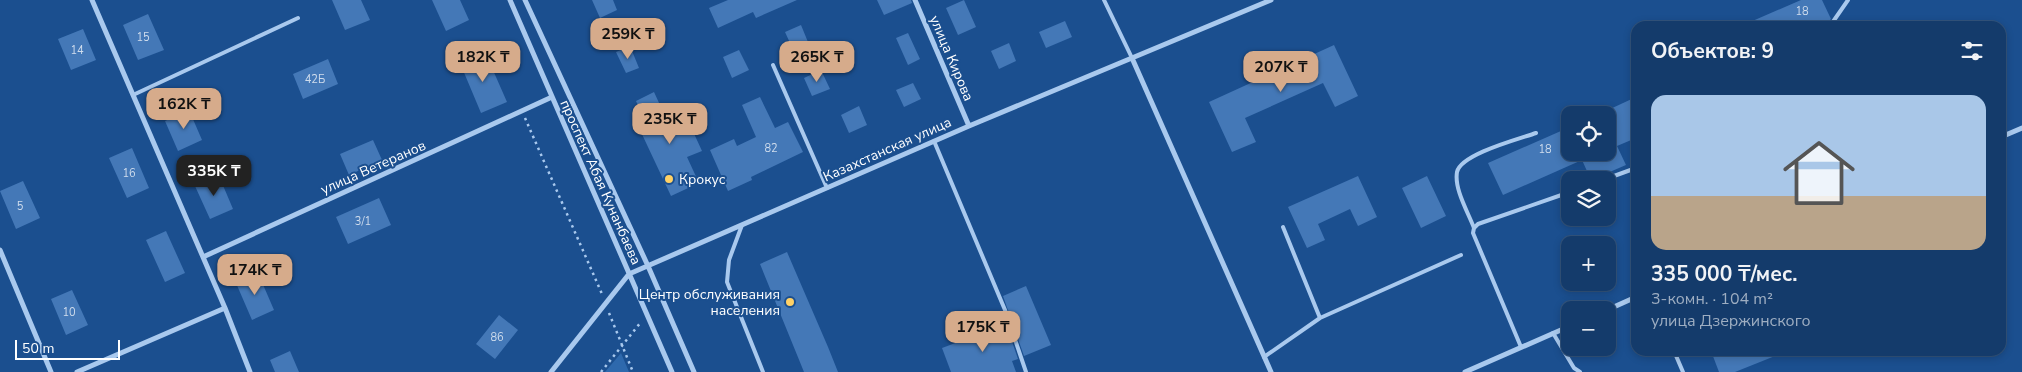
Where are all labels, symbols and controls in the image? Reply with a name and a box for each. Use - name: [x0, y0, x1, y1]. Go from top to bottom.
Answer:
- house number: 18: [1795, 4, 1809, 19]
- street label: улица Кирова: [925, 12, 978, 104]
- pin: 259K ₸: [587, 18, 669, 60]
- text: 259K ₸: [601, 23, 655, 45]
- house number: 15: [136, 30, 150, 45]
- text: Объектов: 9: [1651, 37, 1774, 65]
- icon: filters: [1958, 37, 1986, 65]
- pin: 182K ₸: [442, 41, 524, 83]
- pin: 265K ₸: [776, 41, 858, 83]
- house number: 14: [70, 43, 84, 58]
- text: 182K ₸: [456, 46, 510, 68]
- text: 265K ₸: [790, 46, 844, 68]
- pin: 207K ₸: [1240, 51, 1322, 93]
- text: 207K ₸: [1254, 56, 1308, 78]
- house number: 42Б: [305, 72, 325, 87]
- pin: 162K ₸: [143, 88, 225, 130]
- text: 162K ₸: [157, 93, 211, 115]
- street label: проспект Абая Кунанбаева: [556, 97, 646, 268]
- pin: 235K ₸: [629, 102, 711, 145]
- map controls: [1561, 106, 1616, 356]
- button: locate: [1561, 106, 1616, 161]
- text: 235K ₸: [643, 108, 697, 130]
- street label: Казахстанская улица: [820, 113, 954, 186]
- icon: home: [1774, 128, 1864, 218]
- street label: улица Ветеранов: [318, 136, 429, 199]
- house number: 82: [764, 141, 778, 156]
- house number: 18: [1538, 142, 1552, 157]
- pin: 335K ₸: [173, 154, 255, 197]
- text: 335K ₸: [187, 160, 241, 182]
- house number: 16: [122, 166, 136, 181]
- place label: Крокус: [679, 170, 726, 189]
- button: layers: [1561, 171, 1616, 226]
- marker: Крокус: [663, 173, 675, 185]
- house number: 5: [17, 199, 24, 214]
- house number: 3/1: [355, 214, 371, 229]
- button: +: [1561, 236, 1616, 291]
- pin: 174K ₸: [214, 254, 296, 296]
- text: 174K ₸: [228, 259, 282, 281]
- text: 335 000 ₸/мес.: [1651, 260, 1798, 288]
- place label: Центр обслуживания населения: [639, 285, 780, 320]
- text: 3-комн. · 104 m²: [1651, 288, 1773, 310]
- marker: Центр обслуживания населения: [784, 296, 796, 308]
- button: −: [1561, 301, 1616, 356]
- house number: 10: [62, 305, 76, 320]
- pin: 175K ₸: [942, 310, 1024, 353]
- text: улица Дзержинского: [1651, 310, 1811, 332]
- text: 175K ₸: [956, 316, 1010, 338]
- house number: 86: [490, 330, 504, 345]
- scale bar: [15, 337, 120, 360]
- text: 50 m: [22, 339, 54, 358]

